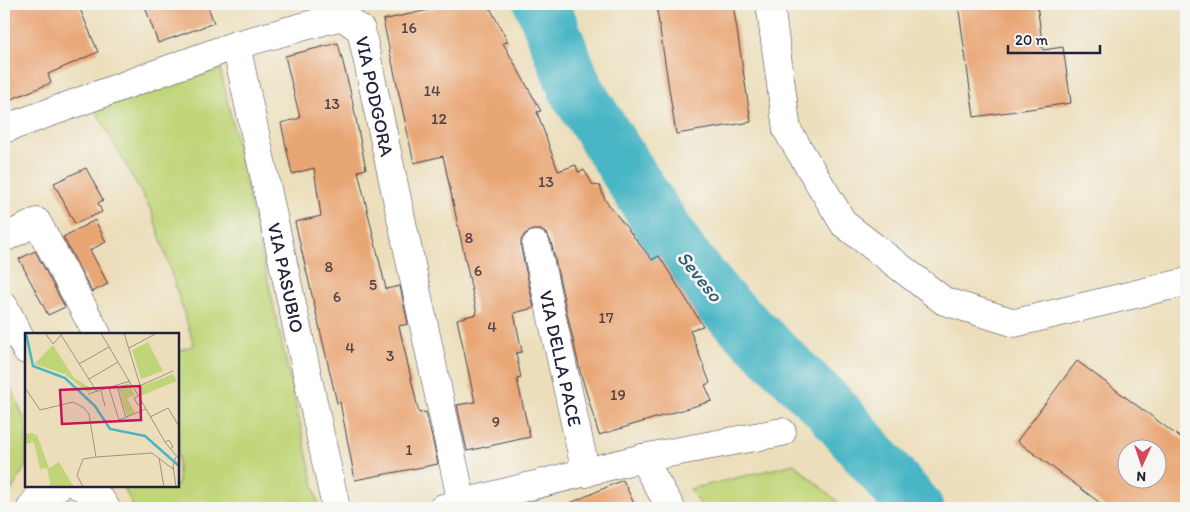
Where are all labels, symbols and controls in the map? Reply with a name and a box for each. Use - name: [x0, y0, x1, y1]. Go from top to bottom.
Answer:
- house number: 16: [401, 18, 417, 37]
- scale bar: [1008, 22, 1100, 54]
- text: 20 m: [1015, 31, 1049, 49]
- street label: VIA PODGORA: [351, 34, 399, 159]
- house number: 14: [423, 81, 441, 100]
- house number: 13: [324, 94, 340, 113]
- house number: 12: [431, 109, 448, 128]
- house number: 13: [538, 172, 554, 191]
- street label: VIA PASUBIO: [263, 221, 309, 335]
- house number: 8: [465, 228, 474, 247]
- water label: Seveso: [672, 246, 728, 307]
- house number: 8: [325, 257, 334, 276]
- house number: 6: [474, 261, 482, 280]
- house number: 5: [369, 275, 377, 294]
- house number: 6: [333, 287, 341, 306]
- street label: VIA DELLA PACE: [534, 288, 586, 429]
- house number: 17: [598, 308, 614, 327]
- house number: 4: [487, 317, 497, 336]
- inset map: [25, 333, 179, 487]
- house number: 4: [345, 338, 355, 357]
- house number: 3: [386, 346, 395, 365]
- house number: 19: [610, 385, 626, 404]
- house number: 9: [492, 412, 500, 431]
- house number: 1: [405, 440, 413, 459]
- north arrow: [1118, 440, 1168, 490]
- text: N: [1136, 468, 1147, 485]

